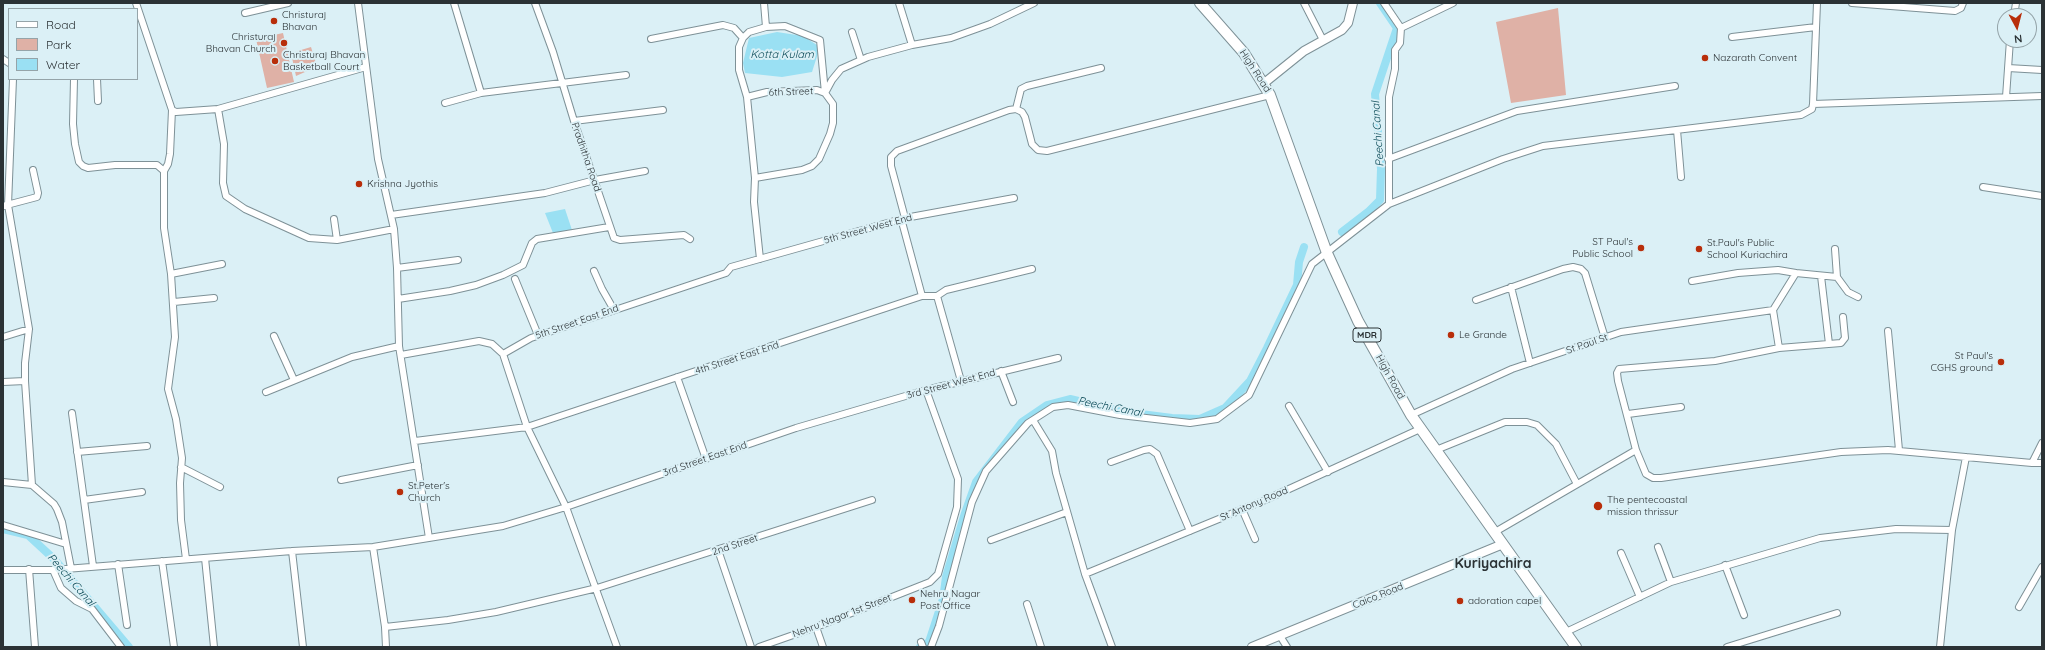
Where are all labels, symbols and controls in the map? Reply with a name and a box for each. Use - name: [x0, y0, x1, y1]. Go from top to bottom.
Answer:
- legend: [8, 8, 138, 80]
- north arrow: [1997, 8, 2037, 48]
- place label: Christuraj Bhavan: [282, 9, 326, 32]
- marker: Christuraj Bhavan: [269, 16, 279, 26]
- text: Road: [46, 17, 76, 32]
- place label: Christuraj Bhavan Church: [206, 31, 276, 54]
- text: N: [2013, 31, 2023, 46]
- text: Park: [46, 37, 71, 52]
- marker: Christuraj Bhavan Church: [279, 38, 289, 48]
- street label: High Road: [1237, 47, 1273, 95]
- water label: Kotta Kulam: [750, 48, 814, 62]
- place label: Christuraj Bhavan Basketball Court: [283, 49, 365, 72]
- place label: Nazarath Convent: [1713, 52, 1797, 64]
- marker: Nazarath Convent: [1700, 53, 1710, 63]
- marker: Christuraj Bhavan Basketball Court: [270, 56, 280, 66]
- text: Water: [46, 57, 80, 72]
- street label: 6th Street: [769, 85, 813, 99]
- water label: Peechi Canal: [1369, 101, 1387, 167]
- street label: Pradhitha Road: [569, 121, 603, 193]
- place label: Krishna Jyothis: [367, 178, 438, 190]
- marker: Krishna Jyothis: [354, 179, 364, 189]
- street label: 5th Street West End: [823, 211, 913, 247]
- place label: ST Paul's Public School: [1572, 236, 1633, 260]
- place label: St.Paul's Public School Kuriachira: [1707, 237, 1788, 260]
- marker: ST Paul's Public School: [1636, 243, 1646, 253]
- marker: St.Paul's Public School Kuriachira: [1694, 244, 1704, 254]
- street label: 5th Street East End: [534, 302, 620, 342]
- road number: MDR: [1353, 328, 1381, 342]
- place label: Le Grande: [1459, 329, 1507, 341]
- marker: Le Grande: [1446, 330, 1456, 340]
- street label: St Paul St: [1565, 331, 1609, 357]
- street label: 4th Street East End: [694, 339, 780, 377]
- place label: St Paul's CGHS ground: [1931, 350, 1993, 374]
- street label: High Road: [1373, 353, 1407, 401]
- marker: St Paul's CGHS ground: [1996, 357, 2006, 367]
- street label: 3rd Street West End: [905, 366, 997, 402]
- water label: Peechi Canal: [1077, 394, 1143, 420]
- street label: 3rd Street East End: [662, 439, 748, 479]
- place label: St.Peter's Church: [408, 480, 450, 504]
- street label: St Antony Road: [1218, 484, 1290, 524]
- marker: St.Peter's Church: [395, 487, 405, 497]
- place label: The pentecoastal mission thrissur: [1607, 494, 1687, 518]
- marker: The pentecoastal mission thrissur: [1592, 500, 1604, 512]
- street label: 2nd Street: [711, 532, 759, 558]
- water label: Peechi Canal: [45, 551, 97, 609]
- district label: Kuriyachira: [1454, 556, 1532, 572]
- street label: Caico Road: [1351, 580, 1405, 612]
- place label: Nehru Nagar Post Office: [920, 588, 980, 612]
- street label: Nehru Nagar 1st Street: [791, 592, 893, 640]
- marker: Nehru Nagar Post Office: [907, 595, 917, 605]
- place label: adoration capel: [1468, 595, 1541, 607]
- marker: adoration capel: [1455, 596, 1465, 606]

